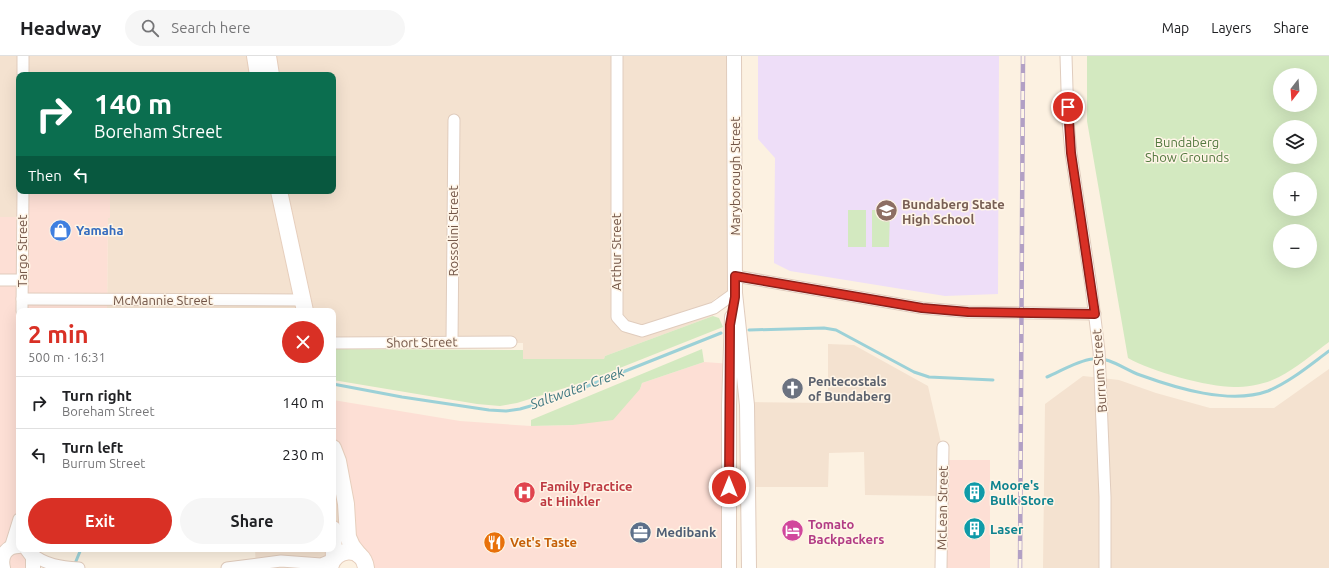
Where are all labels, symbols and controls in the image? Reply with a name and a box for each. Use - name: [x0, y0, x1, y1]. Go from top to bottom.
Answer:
- search box: [125, 10, 405, 46]
- text: Headway: [20, 17, 101, 39]
- icon: search: [139, 17, 161, 39]
- text: Search here: [171, 19, 251, 36]
- text: Map: [1162, 20, 1189, 36]
- text: Layers: [1211, 20, 1251, 36]
- text: Share: [1273, 20, 1309, 36]
- north arrow: [1273, 68, 1317, 112]
- map controls: [1273, 68, 1317, 268]
- icon: right: [28, 88, 80, 140]
- text: 140 m: [94, 88, 172, 119]
- pin: [1051, 90, 1085, 124]
- icon: arrive: [1057, 96, 1079, 118]
- street label: Maryborough Street: [728, 117, 742, 235]
- button: layers: [1273, 120, 1317, 164]
- text: Boreham Street: [94, 121, 222, 141]
- park label: Bundaberg Show Grounds: [1145, 135, 1229, 164]
- icon: left: [70, 164, 92, 186]
- text: Then: [28, 167, 62, 184]
- button: +: [1273, 172, 1317, 216]
- street label: Rossolini Street: [446, 186, 460, 277]
- place label: Bundaberg State High School: [902, 197, 1005, 226]
- school or university icon: Bundaberg State High School: [873, 198, 899, 224]
- street label: Arthur Street: [609, 213, 623, 291]
- street label: Targo Street: [15, 215, 29, 287]
- shop icon: Yamaha: [48, 217, 74, 243]
- place label: Yamaha: [76, 223, 124, 237]
- button: −: [1273, 224, 1317, 268]
- street label: McMannie Street: [113, 293, 213, 307]
- text: 2 min: [28, 321, 89, 348]
- button: close: [282, 321, 324, 363]
- street label: Burrum Street: [1089, 329, 1109, 413]
- street label: Short Street: [386, 334, 458, 350]
- text: 500 m · 16:31: [28, 350, 106, 364]
- water label: Saltwater Creek: [527, 363, 627, 413]
- place label: Pentecostals of Bundaberg: [808, 374, 891, 403]
- church icon: Pentecostals of Bundaberg: [780, 375, 806, 401]
- text: Turn right: [62, 387, 132, 404]
- icon: right: [28, 392, 50, 414]
- text: 140 m: [282, 394, 324, 411]
- text: Boreham Street: [62, 404, 155, 418]
- text: Turn left: [62, 439, 123, 456]
- icon: left: [28, 444, 50, 466]
- text: 230 m: [282, 446, 324, 463]
- text: Burrum Street: [62, 456, 145, 470]
- position arrow: [708, 466, 750, 508]
- street label: McLean Street: [934, 466, 950, 550]
- place label: Moore's Bulk Store: [990, 478, 1054, 507]
- place label: Family Practice at Hinkler: [540, 479, 632, 508]
- building icon: Moore's Bulk Store: [962, 479, 988, 505]
- hospital icon: Family Practice at Hinkler: [511, 480, 537, 506]
- button: Exit: [28, 498, 172, 544]
- button: Share: [180, 498, 324, 544]
- building icon: Laser: [962, 516, 988, 542]
- place label: Tomato Backpackers: [808, 517, 884, 546]
- hotel icon: Tomato Backpackers: [779, 518, 805, 544]
- office icon: Medibank: [627, 519, 653, 545]
- place label: Laser: [990, 522, 1024, 536]
- place label: Medibank: [656, 525, 717, 539]
- restaurant icon: Vet's Taste: [482, 529, 508, 555]
- place label: Vet's Taste: [510, 535, 577, 549]

